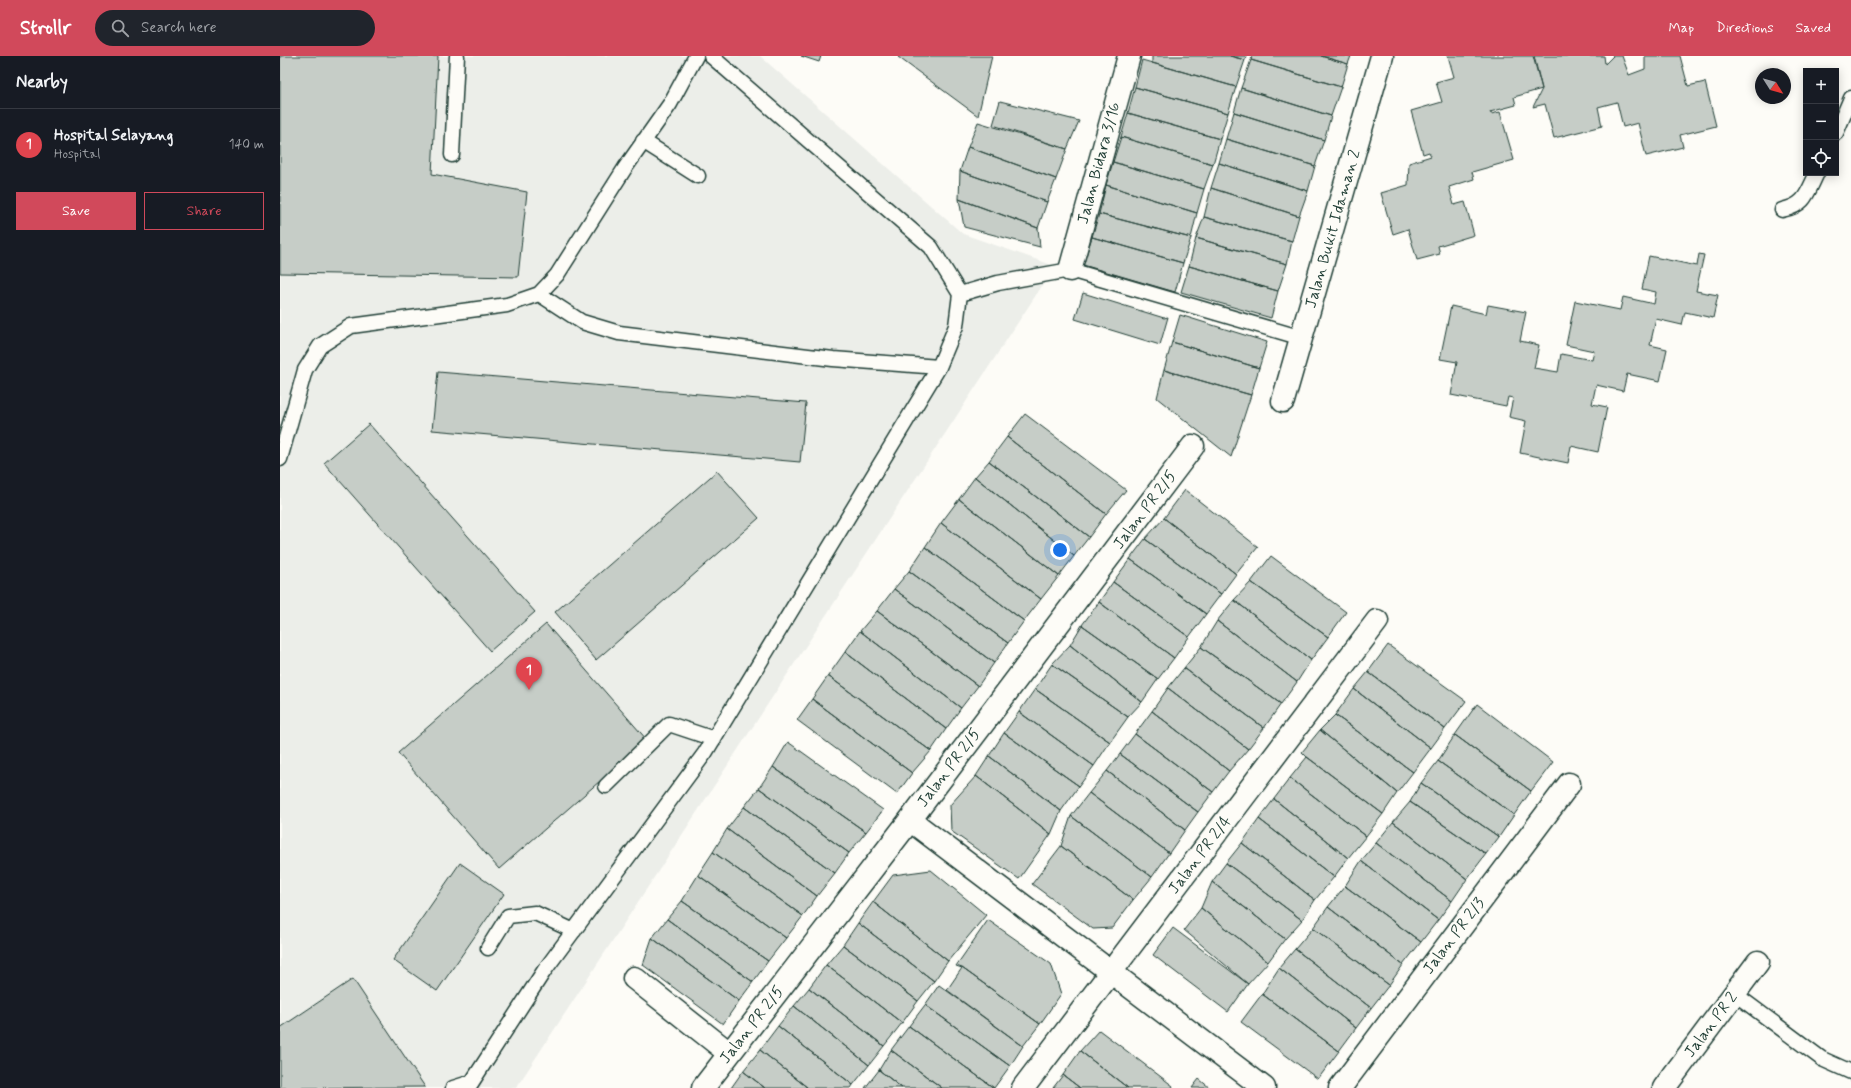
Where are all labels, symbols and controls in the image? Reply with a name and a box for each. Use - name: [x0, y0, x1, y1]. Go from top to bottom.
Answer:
- search box: [95, 10, 375, 46]
- text: Strollr: [20, 16, 71, 41]
- icon: search: [109, 17, 131, 39]
- text: Search here: [141, 18, 217, 38]
- text: Map: [1668, 19, 1694, 37]
- text: Directions: [1716, 19, 1774, 37]
- text: Saved: [1796, 19, 1831, 37]
- north arrow: [1755, 68, 1791, 104]
- map controls: [1803, 68, 1839, 176]
- button: +: [1803, 68, 1839, 104]
- text: Nearby: [16, 71, 68, 93]
- street label: Jalan Bidara 3/16: [1073, 100, 1125, 226]
- button: −: [1803, 104, 1839, 140]
- text: Hospital Selayang: [54, 126, 173, 146]
- text: 1: [26, 136, 32, 153]
- text: 140 m: [229, 136, 264, 153]
- button: locate: [1803, 140, 1839, 176]
- text: Hospital: [54, 146, 100, 163]
- street label: Jalan Bukit Idaman 2: [1300, 147, 1366, 311]
- button: Save: [16, 192, 136, 230]
- button: Share: [144, 192, 264, 230]
- street label: Jalan PR 2/5: [1109, 466, 1181, 554]
- your location: [1050, 540, 1070, 560]
- pin: 1: [516, 657, 542, 690]
- street label: Jalan PR 2/5: [913, 724, 985, 812]
- street label: Jalan PR 2/4: [1164, 812, 1236, 898]
- street label: Jalan PR 2/3: [1418, 893, 1490, 979]
- street label: Jalan PR 2/5: [715, 982, 789, 1068]
- street label: Jalan PR 2: [1680, 988, 1743, 1062]

